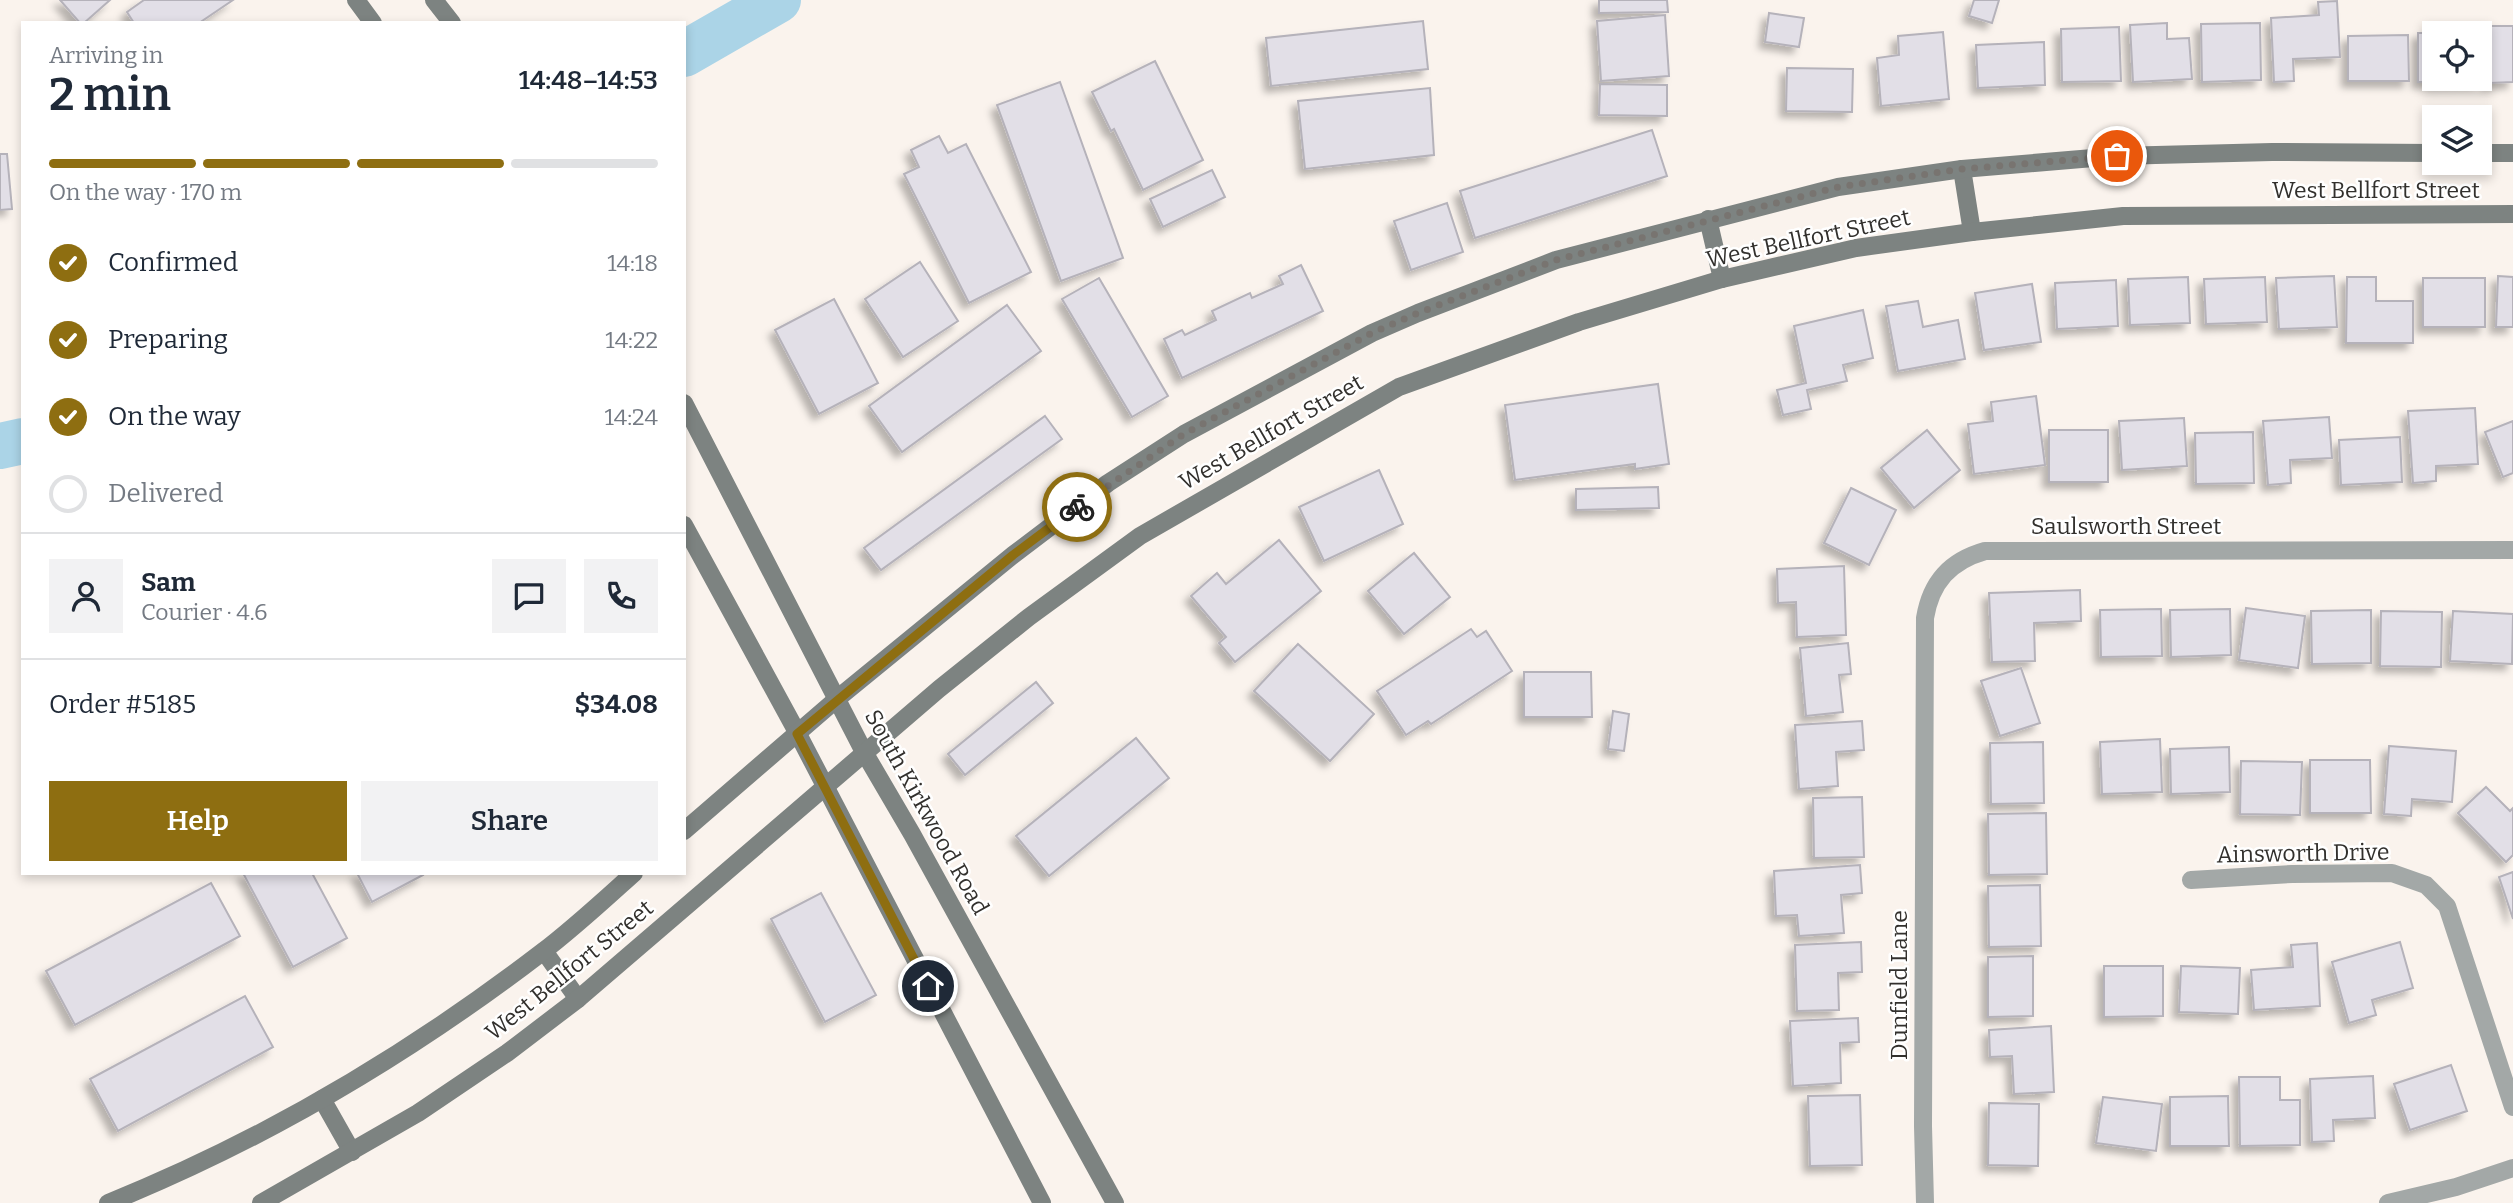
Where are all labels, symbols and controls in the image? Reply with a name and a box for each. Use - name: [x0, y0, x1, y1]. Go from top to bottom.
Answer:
- map controls: [2422, 21, 2492, 175]
- button: locate: [2422, 21, 2492, 91]
- text: Arriving in: [49, 41, 163, 69]
- text: 14:48–14:53: [519, 65, 658, 96]
- text: 2 min: [49, 67, 171, 122]
- button: layers: [2422, 105, 2492, 175]
- pin: [2087, 126, 2147, 186]
- icon: bag: [2098, 137, 2136, 175]
- street label: West Bellfort Street: [2272, 176, 2480, 204]
- text: On the way · 170 m: [49, 178, 242, 206]
- street label: West Bellfort Street: [1703, 203, 1913, 273]
- icon: check: [49, 244, 87, 282]
- text: Confirmed: [108, 247, 238, 278]
- text: 14:18: [607, 249, 658, 277]
- icon: check: [49, 321, 87, 359]
- text: Preparing: [108, 324, 228, 355]
- text: 14:22: [605, 326, 658, 354]
- street label: West Bellfort Street: [1174, 368, 1368, 496]
- icon: check: [49, 398, 87, 436]
- text: On the way: [108, 401, 241, 432]
- text: 14:24: [604, 403, 658, 431]
- courier: [1042, 472, 1112, 542]
- text: Delivered: [108, 478, 223, 509]
- icon: bike: [1058, 488, 1096, 526]
- street label: Saulsworth Street: [2031, 512, 2221, 540]
- button: person: [49, 559, 123, 633]
- button: chat: [492, 559, 566, 633]
- button: phone: [584, 559, 658, 633]
- text: Sam: [141, 567, 196, 598]
- text: Courier · 4.6: [141, 598, 268, 626]
- text: Order #5185: [49, 689, 196, 720]
- text: $34.08: [574, 689, 658, 720]
- street label: South Kirkwood Road: [859, 705, 995, 920]
- button: Help: [49, 781, 347, 861]
- button: Share: [361, 781, 658, 861]
- street label: Ainsworth Drive: [2216, 837, 2390, 869]
- street label: West Bellfort Street: [479, 894, 659, 1046]
- street label: Dunfield Lane: [1885, 910, 1913, 1060]
- pin: [898, 956, 958, 1016]
- icon: home: [909, 967, 947, 1005]

